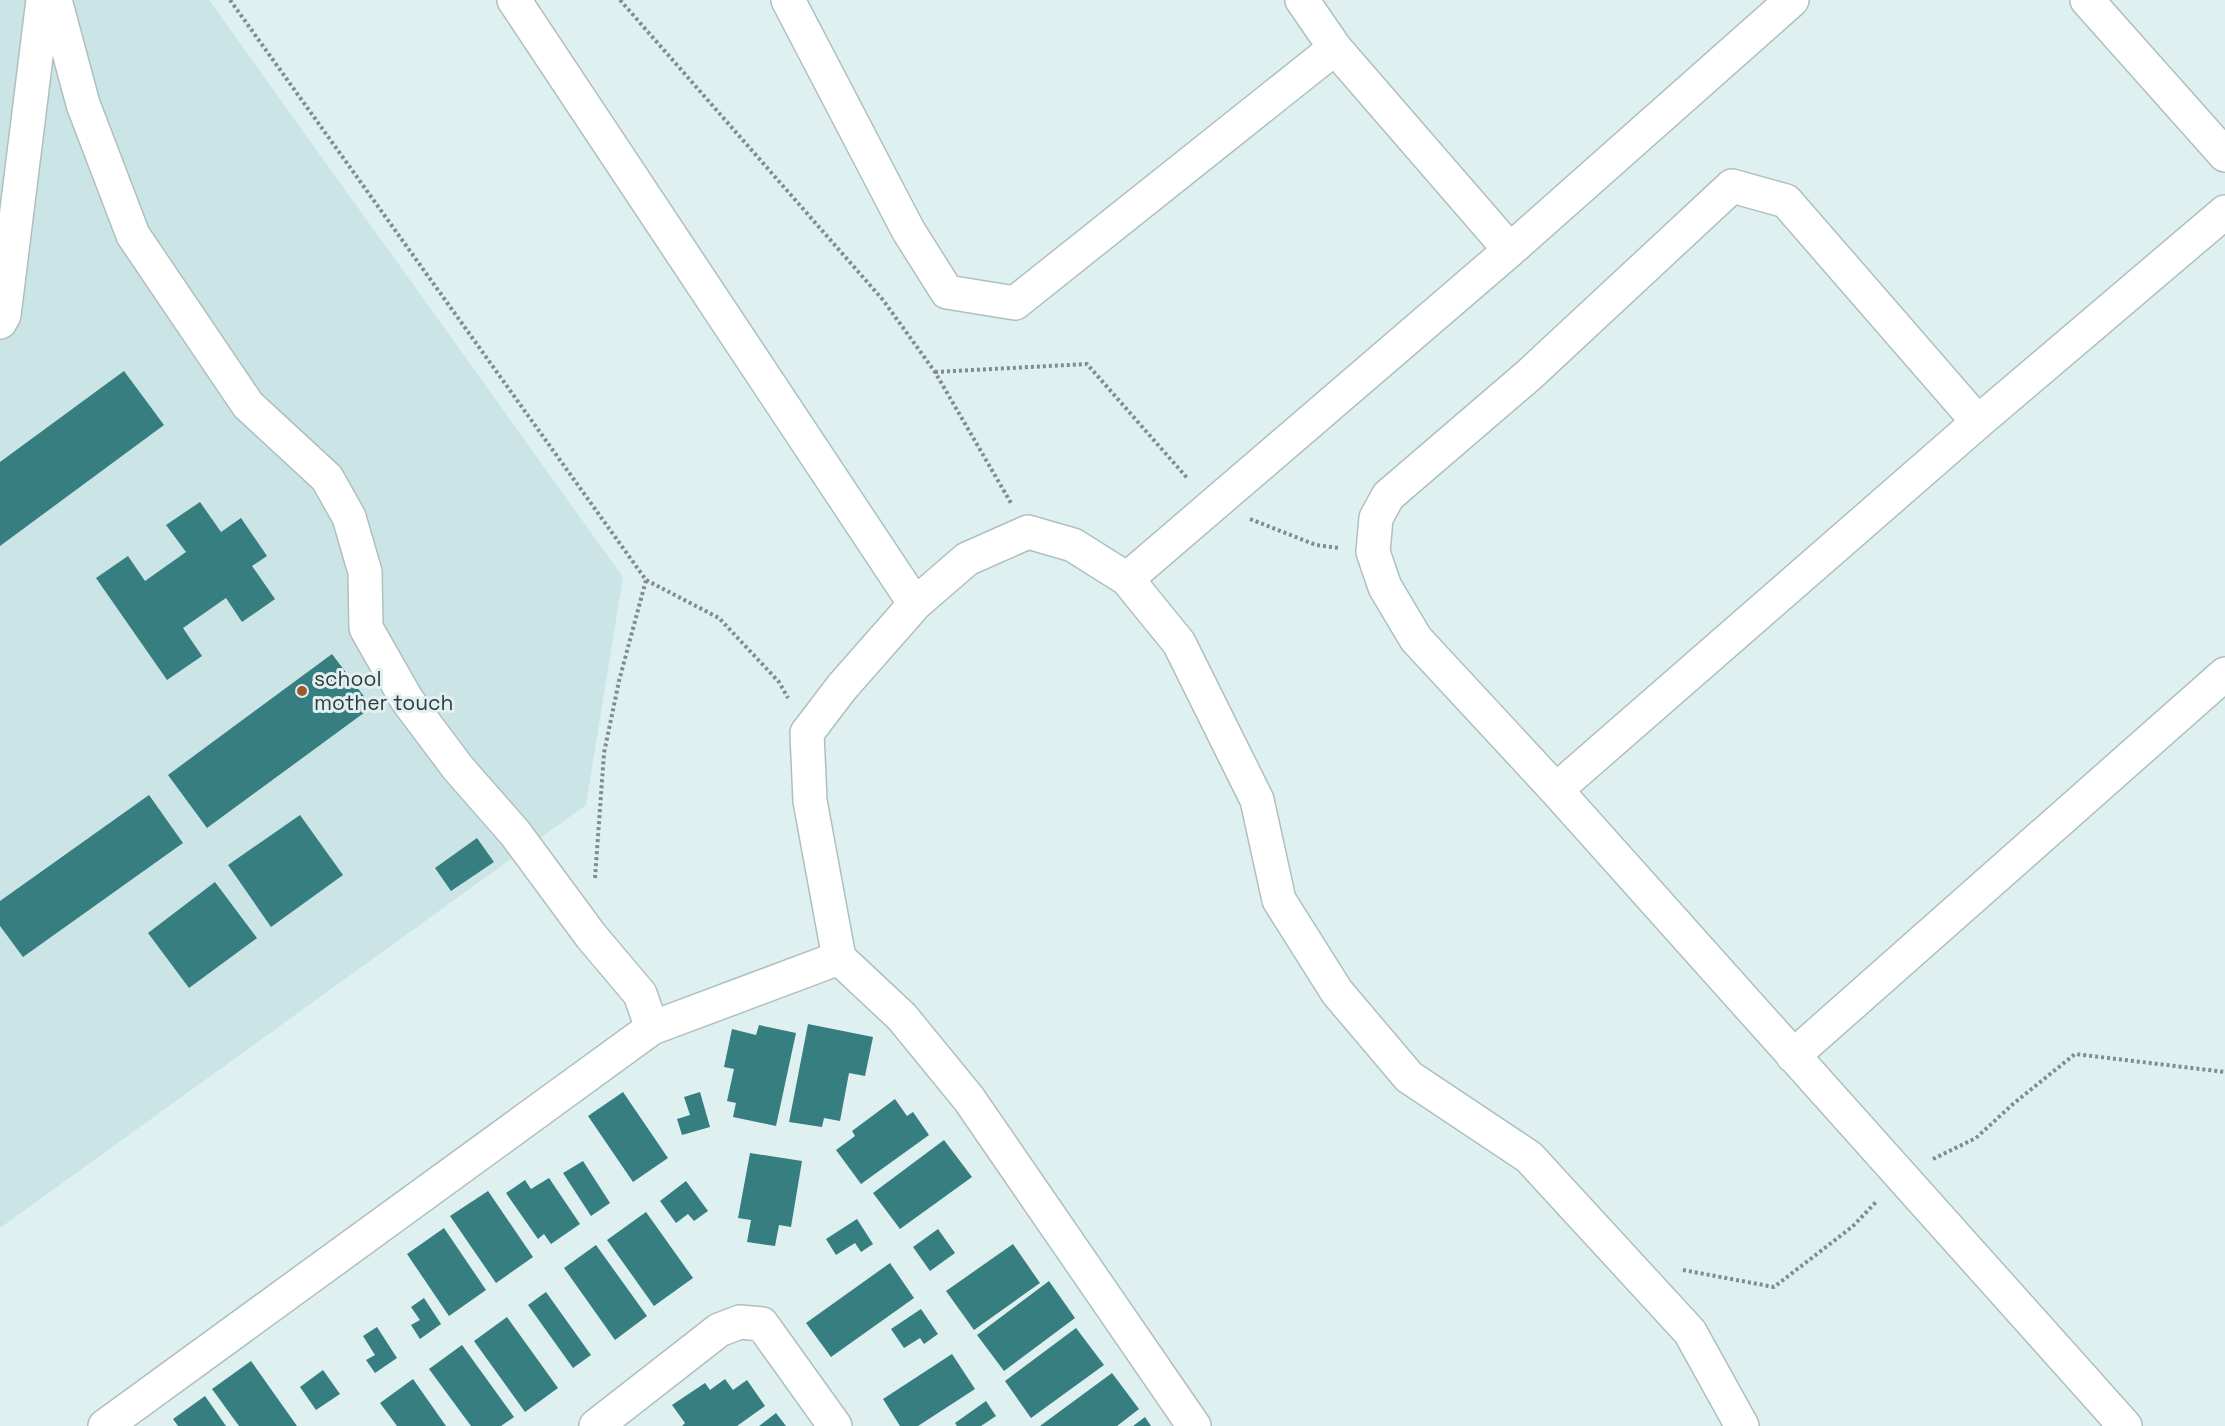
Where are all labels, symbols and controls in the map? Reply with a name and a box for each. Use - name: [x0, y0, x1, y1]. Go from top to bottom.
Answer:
- place label: school mother touch: [314, 665, 453, 716]
- marker: school mother touch: [295, 684, 309, 698]

